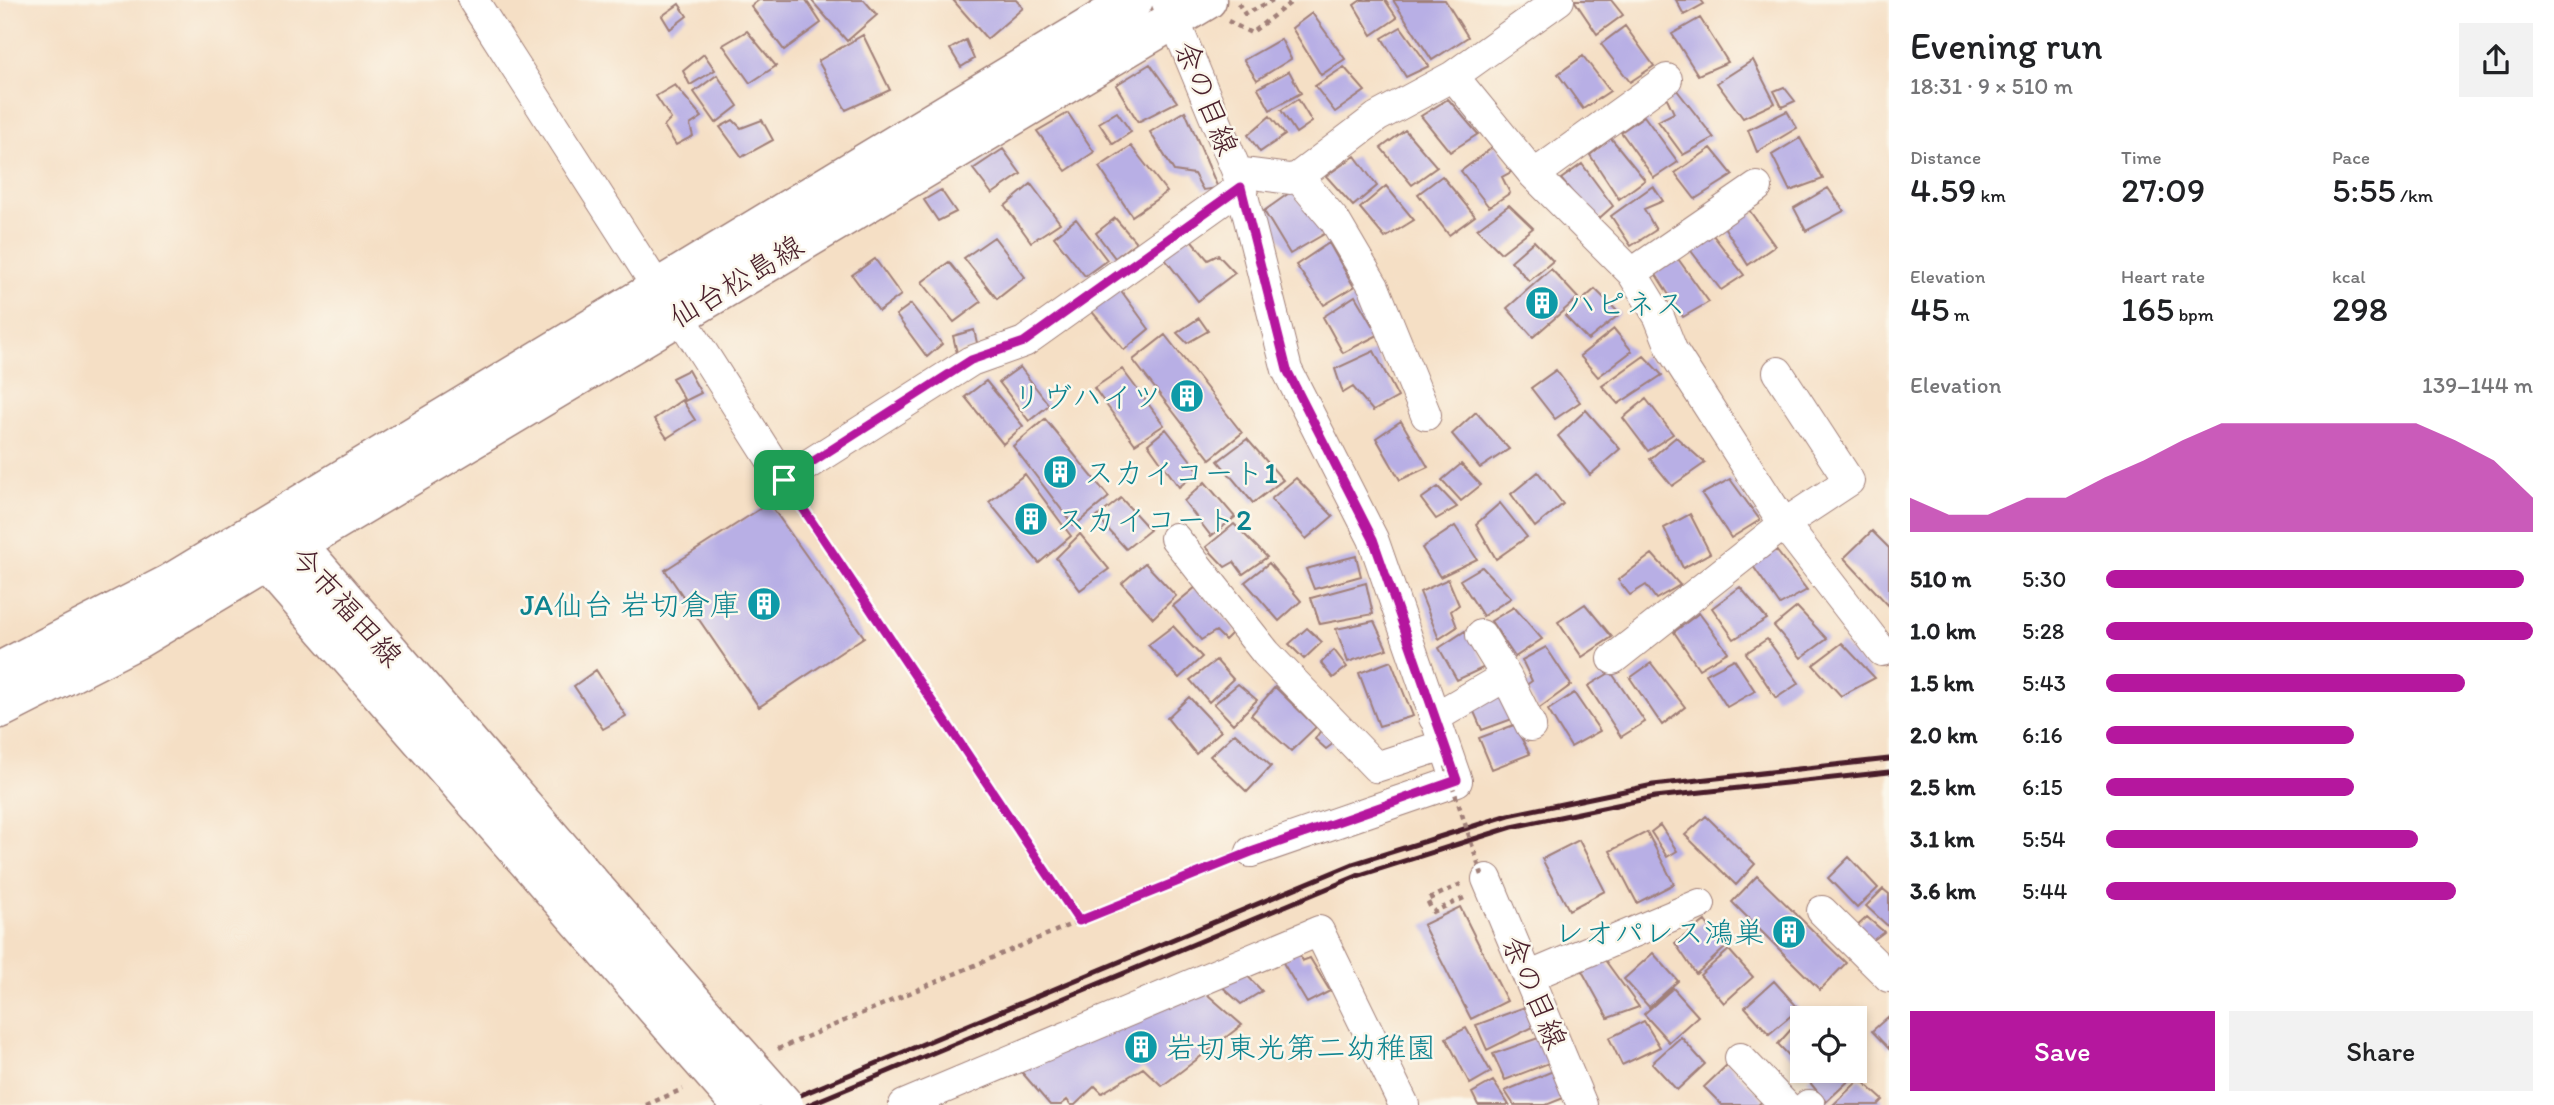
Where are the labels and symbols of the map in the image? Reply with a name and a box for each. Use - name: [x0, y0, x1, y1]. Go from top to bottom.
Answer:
- street label: 余の目線: [1167, 35, 1247, 161]
- street label: 仙台松島線: [662, 227, 810, 335]
- building icon: ハピネス: [1523, 284, 1561, 322]
- place label: ハピネス: [1566, 285, 1685, 322]
- building icon: リヴハイツ: [1168, 377, 1206, 415]
- place label: リヴハイツ: [1012, 378, 1162, 415]
- pin: [754, 450, 814, 510]
- building icon: スカイコート1: [1041, 453, 1079, 491]
- place label: スカイコート1: [1084, 454, 1278, 491]
- building icon: スカイコート2: [1012, 500, 1050, 538]
- place label: スカイコート2: [1056, 501, 1252, 538]
- street label: 今市福田線: [283, 538, 411, 674]
- building icon: JA仙台 岩切倉庫: [745, 585, 783, 623]
- place label: JA仙台 岩切倉庫: [520, 586, 740, 623]
- building icon: レオパレス鴻巣: [1770, 913, 1808, 951]
- place label: レオパレス鴻巣: [1554, 914, 1764, 951]
- street label: 余の目線: [1495, 930, 1575, 1054]
- building icon: 岩切東光第二幼稚園: [1122, 1028, 1160, 1066]
- place label: 岩切東光第二幼稚園: [1166, 1029, 1436, 1066]

